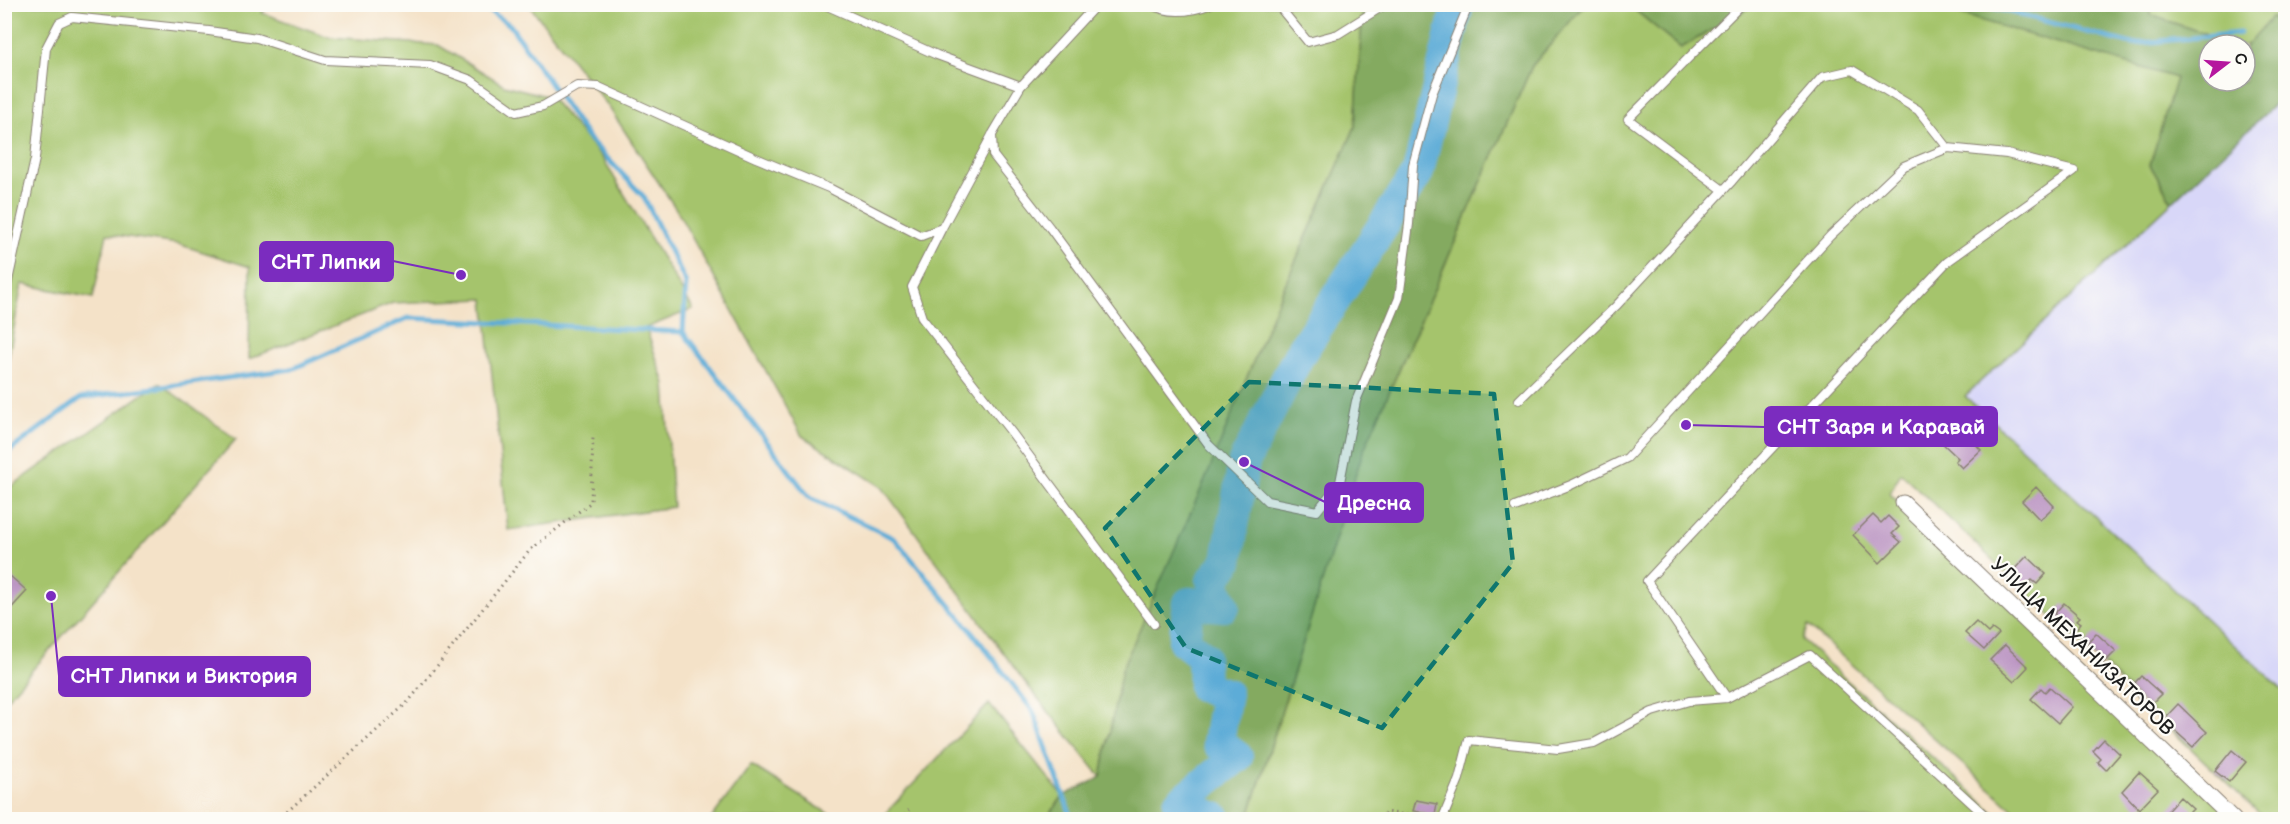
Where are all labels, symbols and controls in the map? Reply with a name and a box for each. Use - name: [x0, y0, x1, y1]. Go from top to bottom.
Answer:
- north arrow: [2197, 33, 2257, 93]
- text: С: [2229, 51, 2251, 67]
- callout: СНТ Липки: [260, 242, 393, 281]
- text: СНТ Липки: [271, 250, 381, 275]
- callout: СНТ Заря и Каравай: [1765, 407, 1997, 446]
- text: СНТ Заря и Каравай: [1777, 415, 1985, 440]
- callout: Дресна: [1325, 483, 1423, 522]
- text: Дресна: [1337, 491, 1412, 516]
- street label: УЛИЦА МЕХАНИЗАТОРОВ: [1986, 553, 2179, 741]
- callout: СНТ Липки и Виктория: [59, 657, 310, 696]
- text: СНТ Липки и Виктория: [70, 664, 298, 689]

